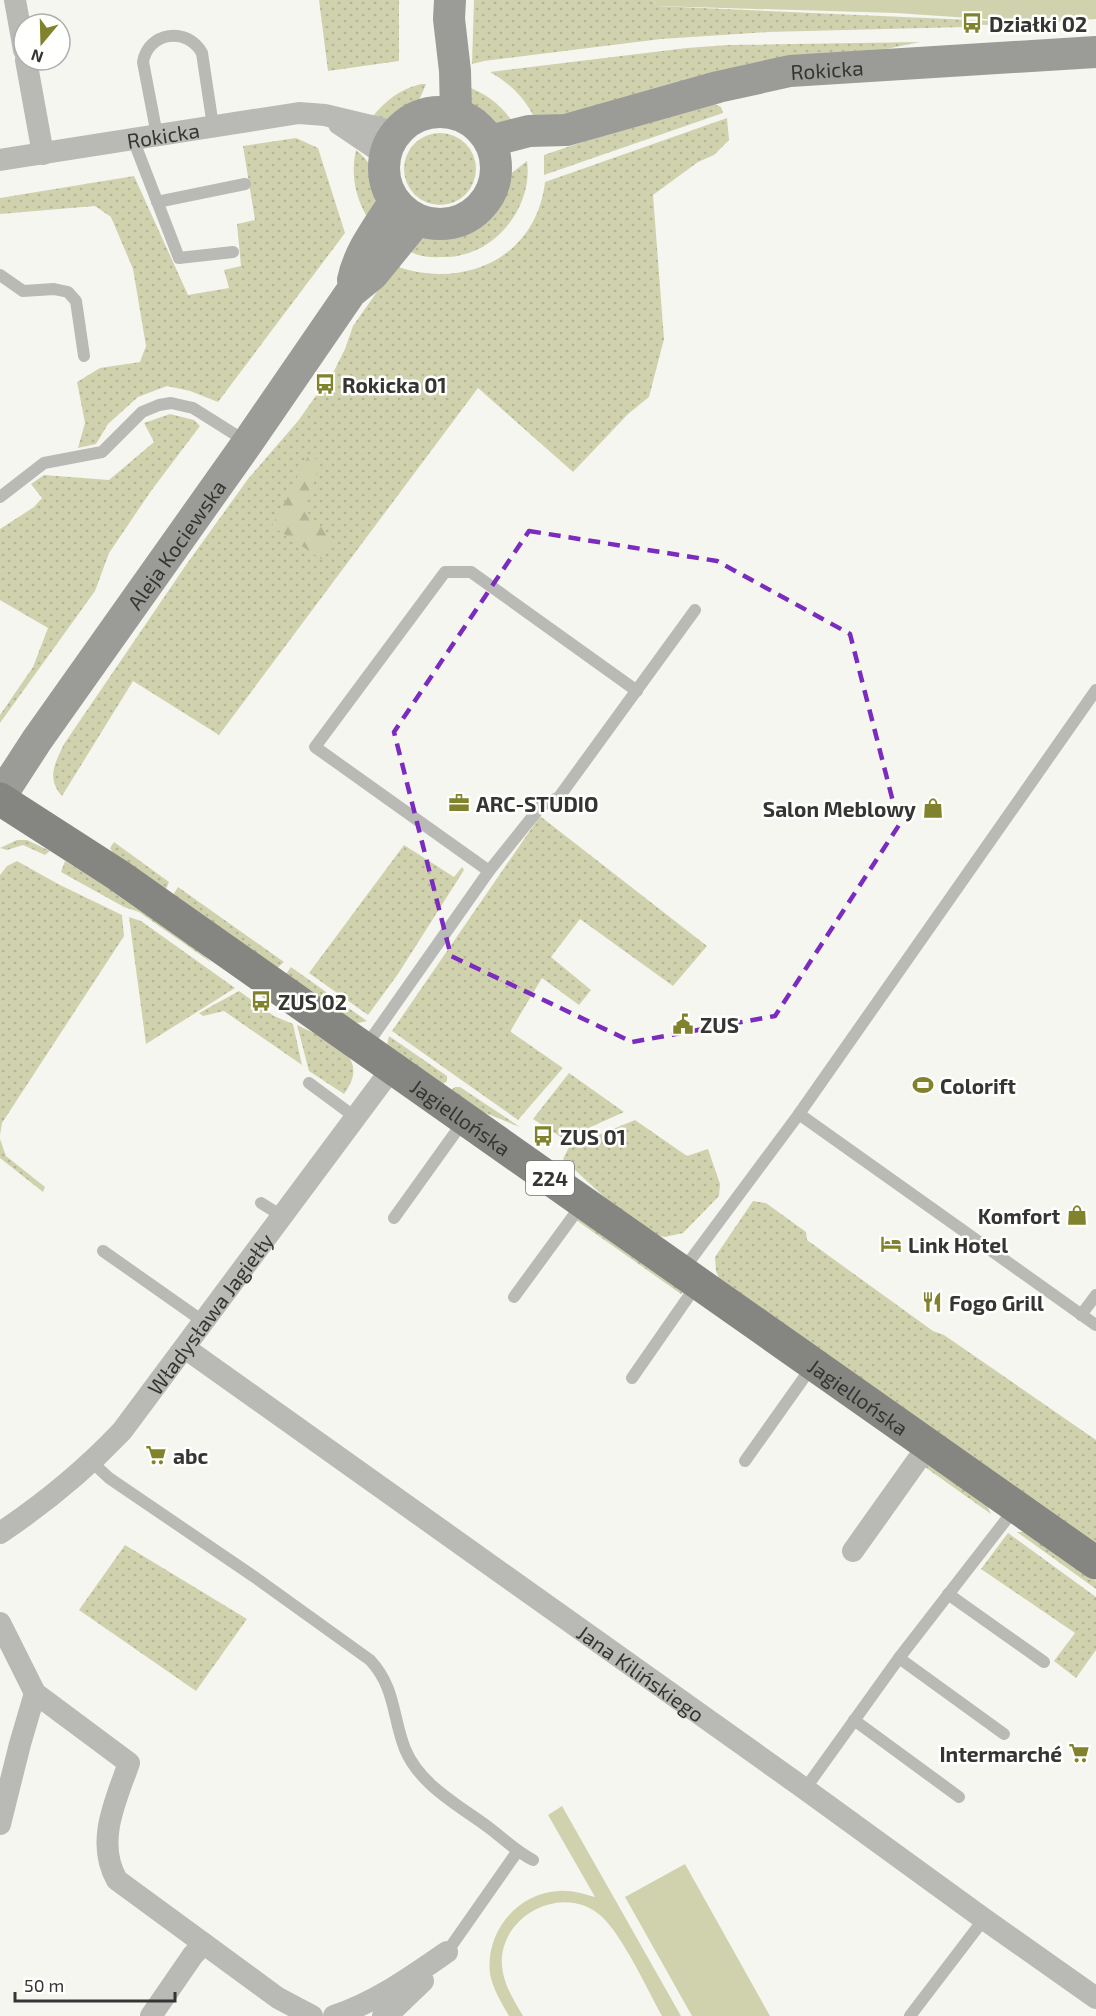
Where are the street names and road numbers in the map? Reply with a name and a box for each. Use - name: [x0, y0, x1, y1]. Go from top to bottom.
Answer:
- street label: Rokicka: [790, 54, 864, 83]
- street label: Rokicka: [125, 116, 201, 152]
- street label: Aleja Kociewska: [121, 474, 230, 614]
- street label: Jagiellońska: [406, 1073, 516, 1160]
- road number: 224: [526, 1161, 574, 1195]
- street label: Władysława Jagiełły: [141, 1228, 278, 1399]
- street label: Jagiellońska: [804, 1352, 914, 1440]
- street label: Jana Kilińskiego: [573, 1619, 710, 1726]

